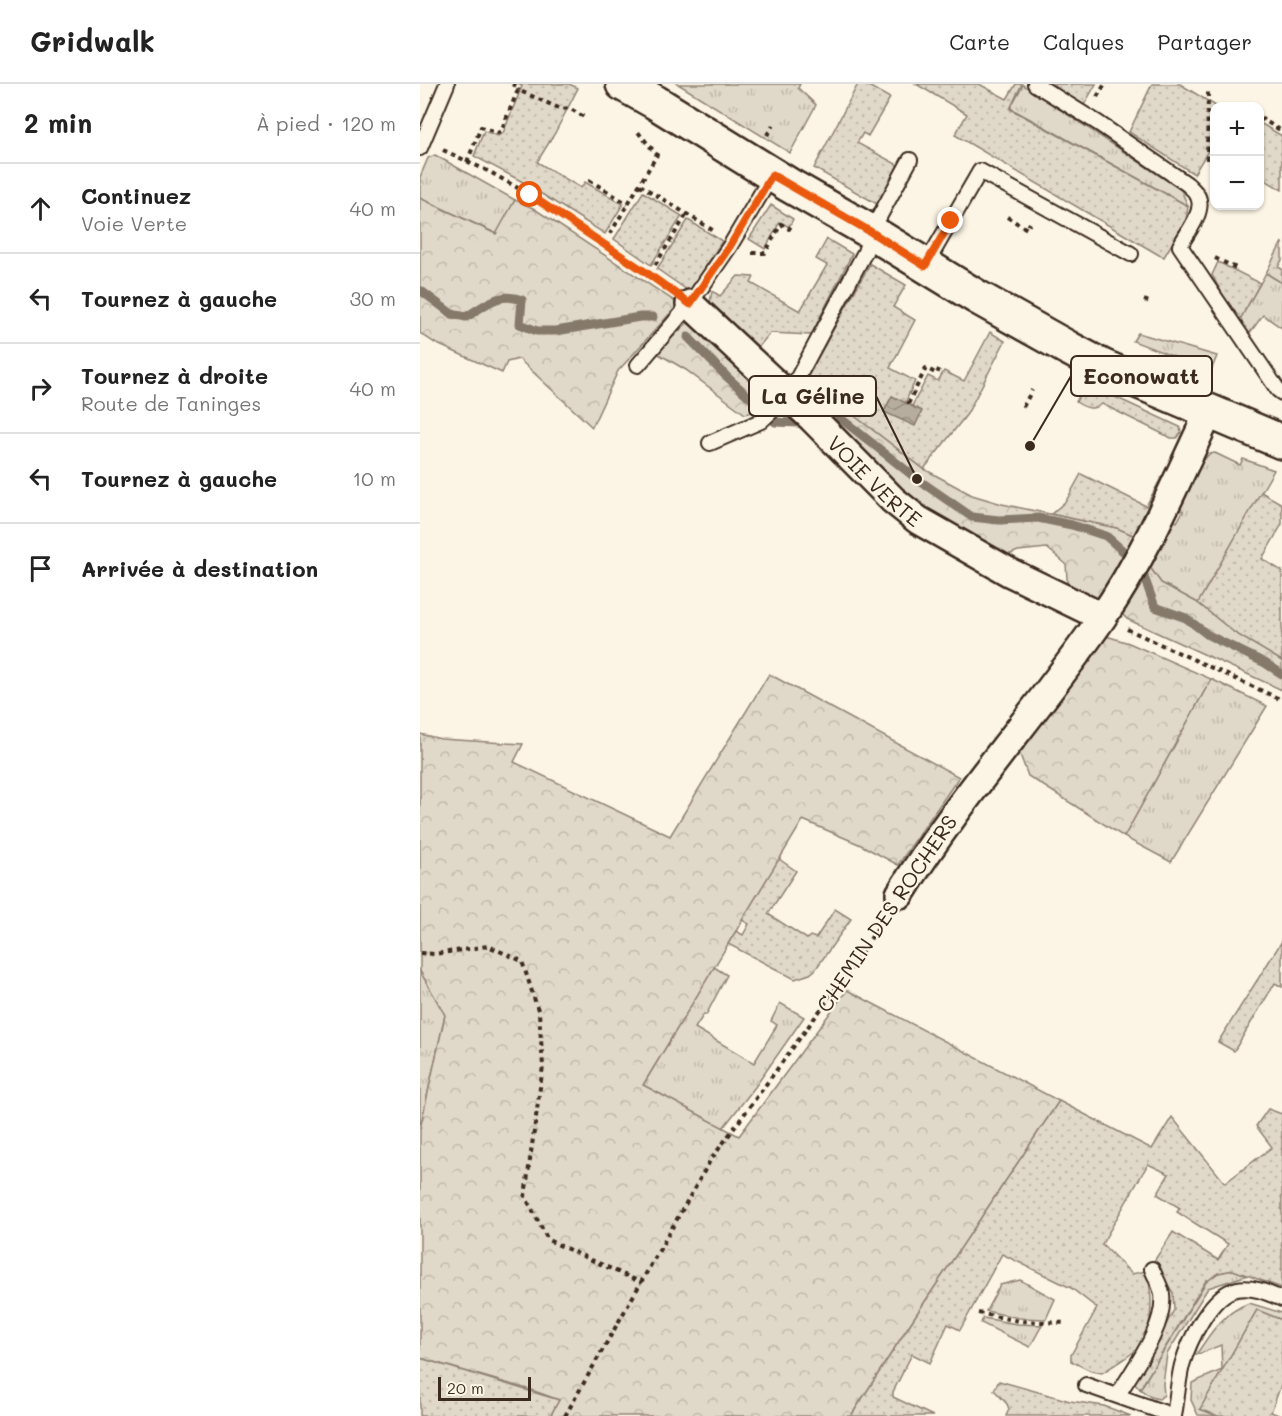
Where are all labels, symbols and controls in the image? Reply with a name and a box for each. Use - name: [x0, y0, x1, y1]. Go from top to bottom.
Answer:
- text: Gridwalk: [30, 23, 155, 59]
- text: Carte: [949, 28, 1010, 55]
- text: Calques: [1043, 28, 1125, 55]
- text: Partager: [1158, 28, 1252, 55]
- map controls: [1210, 102, 1264, 210]
- button: +: [1210, 102, 1264, 156]
- text: 2 min: [24, 106, 92, 140]
- text: À pied · 120 m: [256, 110, 396, 136]
- button: −: [1210, 156, 1264, 210]
- text: Continuez: [81, 181, 191, 210]
- route start: [516, 181, 542, 207]
- icon: ahead: [24, 192, 57, 225]
- text: 40 m: [350, 195, 396, 221]
- route end: [937, 207, 963, 233]
- text: Voie Verte: [81, 210, 187, 236]
- icon: left: [24, 282, 57, 315]
- text: Tournez à gauche: [81, 284, 277, 313]
- text: 30 m: [350, 285, 396, 311]
- callout: Econowatt: [1071, 356, 1212, 396]
- text: Tournez à droite: [81, 361, 268, 390]
- text: Econowatt: [1083, 361, 1200, 390]
- icon: right: [24, 372, 57, 405]
- text: 40 m: [350, 375, 396, 401]
- callout: La Géline: [749, 376, 876, 416]
- text: La Géline: [761, 381, 865, 410]
- text: Route de Taninges: [81, 390, 261, 416]
- street label: VOIE VERTE: [822, 429, 928, 532]
- icon: left: [24, 462, 57, 495]
- text: Tournez à gauche: [81, 464, 277, 493]
- text: 10 m: [352, 465, 396, 491]
- icon: arrive: [24, 552, 57, 585]
- text: Arrivée à destination: [81, 554, 318, 583]
- street label: CHEMIN DES ROCHERS: [810, 809, 962, 1017]
- scale bar: [438, 1374, 531, 1402]
- text: 20 m: [447, 1377, 484, 1398]

